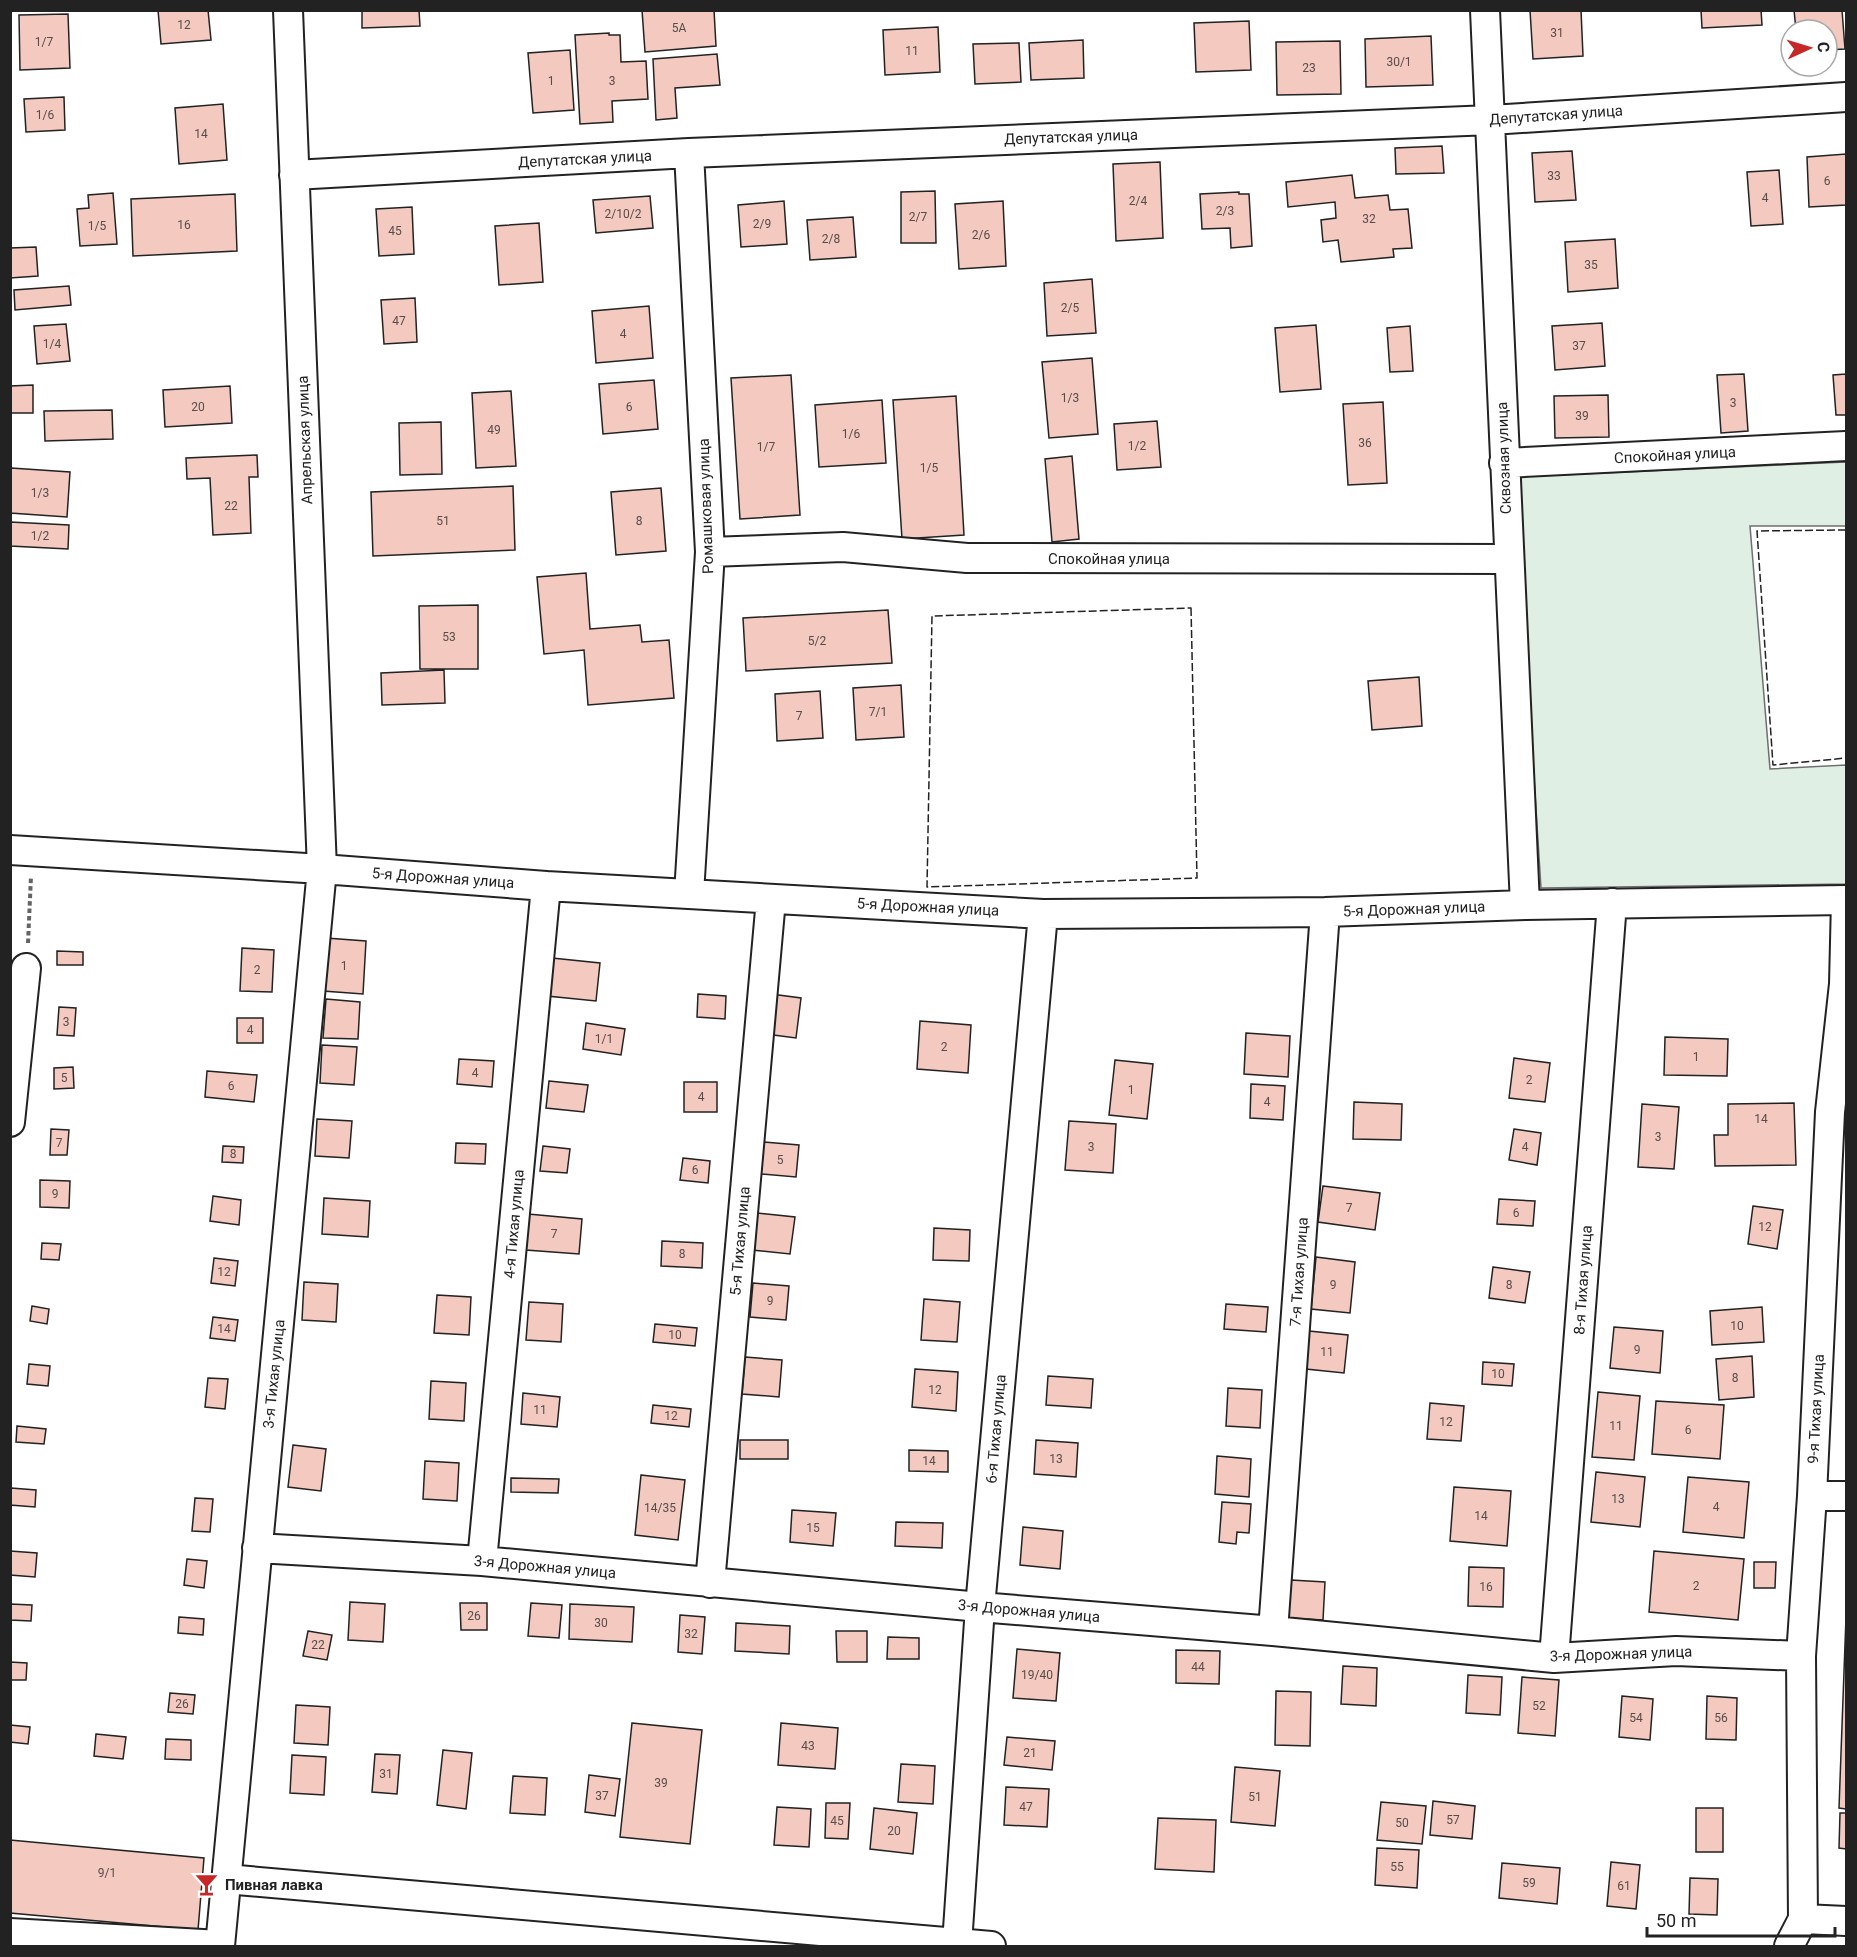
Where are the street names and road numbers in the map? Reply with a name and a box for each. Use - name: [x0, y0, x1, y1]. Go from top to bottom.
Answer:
- street label: Депутатская улица: [1489, 101, 1623, 129]
- street label: Депутатская улица: [1004, 126, 1138, 148]
- street label: Депутатская улица: [518, 147, 652, 171]
- street label: Апрельская улица: [294, 375, 316, 505]
- street label: Сквозная улица: [1493, 401, 1515, 515]
- street label: Ромашковая улица: [695, 438, 717, 574]
- street label: Спокойная улица: [1614, 443, 1736, 467]
- street label: Спокойная улица: [1048, 550, 1170, 568]
- street label: 5-я Дорожная улица: [371, 864, 515, 892]
- street label: 5-я Дорожная улица: [856, 894, 1000, 920]
- street label: 5-я Дорожная улица: [1342, 898, 1486, 920]
- street label: 4-я Тихая улица: [500, 1169, 528, 1279]
- street label: 5-я Тихая улица: [726, 1186, 754, 1296]
- street label: 7-я Тихая улица: [1286, 1217, 1312, 1327]
- street label: 8-я Тихая улица: [1570, 1225, 1596, 1335]
- street label: 3-я Тихая улица: [259, 1318, 289, 1430]
- street label: 9-я Тихая улица: [1804, 1354, 1828, 1464]
- street label: 6-я Тихая улица: [982, 1374, 1010, 1484]
- street label: 3-я Дорожная улица: [473, 1552, 617, 1582]
- street label: 3-я Дорожная улица: [957, 1596, 1101, 1626]
- street label: 3-я Дорожная улица: [1549, 1643, 1693, 1665]

